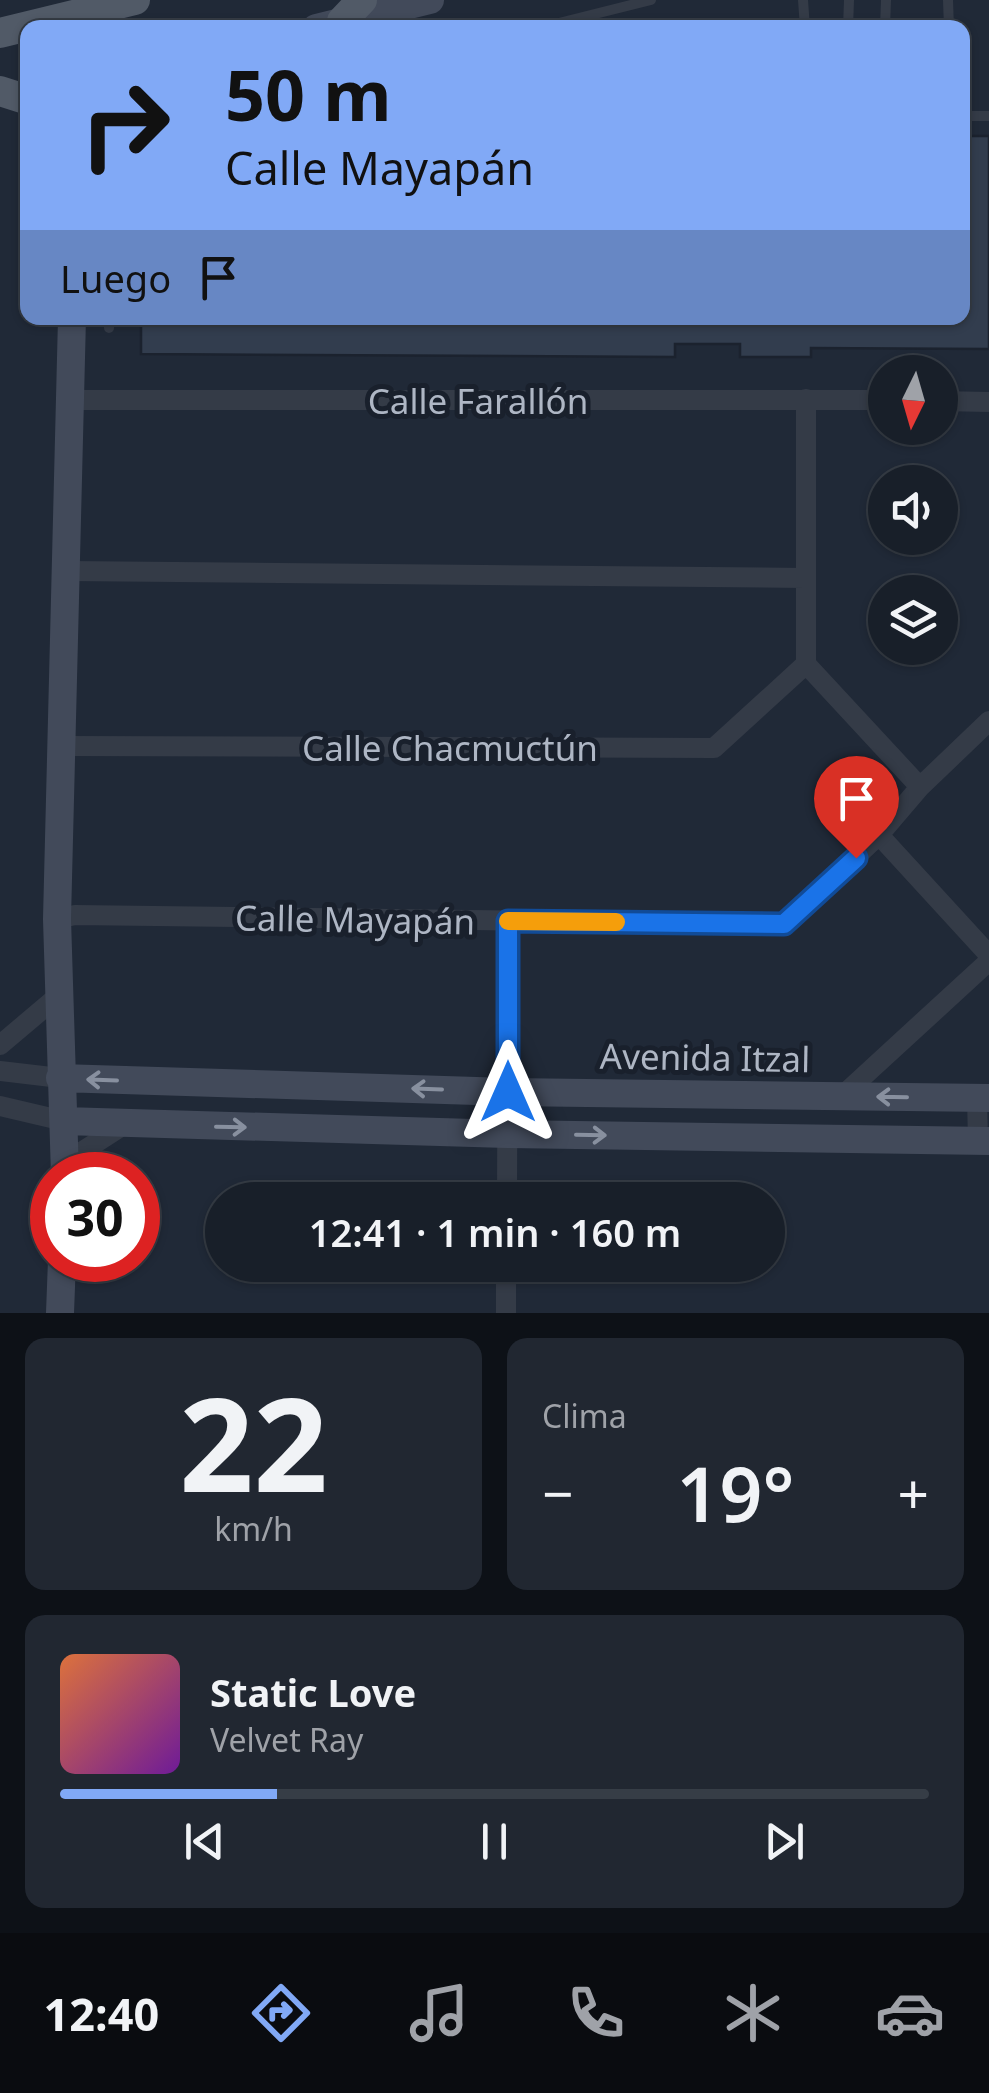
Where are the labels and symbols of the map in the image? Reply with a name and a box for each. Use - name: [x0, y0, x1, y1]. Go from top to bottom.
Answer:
- north arrow: [868, 355, 958, 445]
- street label: Calle Farallón: [368, 377, 588, 424]
- street label: Calle Chacmuctún: [302, 724, 598, 771]
- pin: [814, 756, 899, 859]
- street label: Calle Mayapán: [234, 893, 476, 945]
- street label: Avenida Itzal: [599, 1032, 811, 1082]
- position arrow: [456, 1040, 560, 1144]
- one-way arrow: [86, 1070, 118, 1089]
- one-way arrow: [411, 1080, 443, 1099]
- one-way arrow: [876, 1088, 908, 1106]
- one-way arrow: [215, 1117, 247, 1136]
- one-way arrow: [574, 1126, 607, 1144]
- speed limit sign: 30: [30, 1152, 160, 1282]

